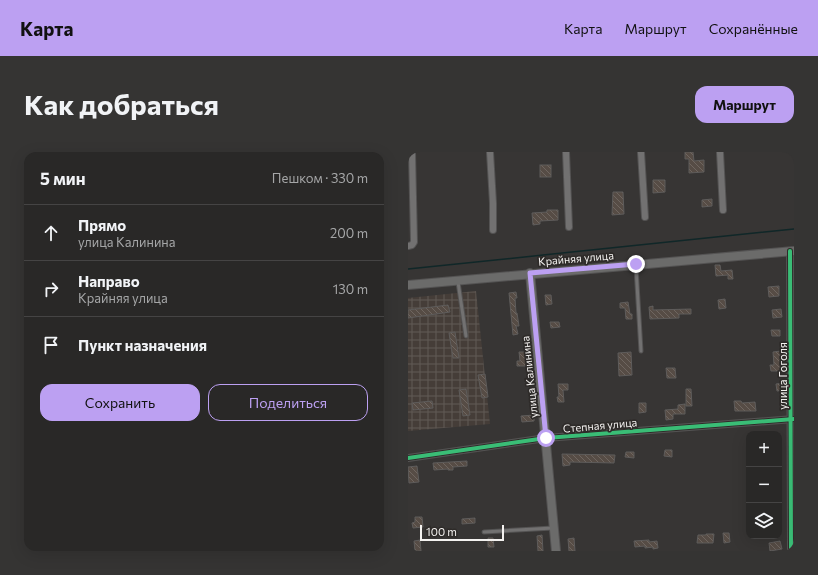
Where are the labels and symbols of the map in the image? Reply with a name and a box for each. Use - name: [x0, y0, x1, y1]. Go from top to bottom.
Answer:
- street label: Крайняя улица: [538, 248, 614, 268]
- route end: [627, 255, 645, 273]
- street label: улица Калинина: [518, 335, 540, 419]
- street label: улица Гоголя: [776, 342, 789, 410]
- street label: Степная улица: [562, 415, 638, 435]
- route start: [537, 429, 555, 447]
- scale bar: [420, 523, 504, 542]

